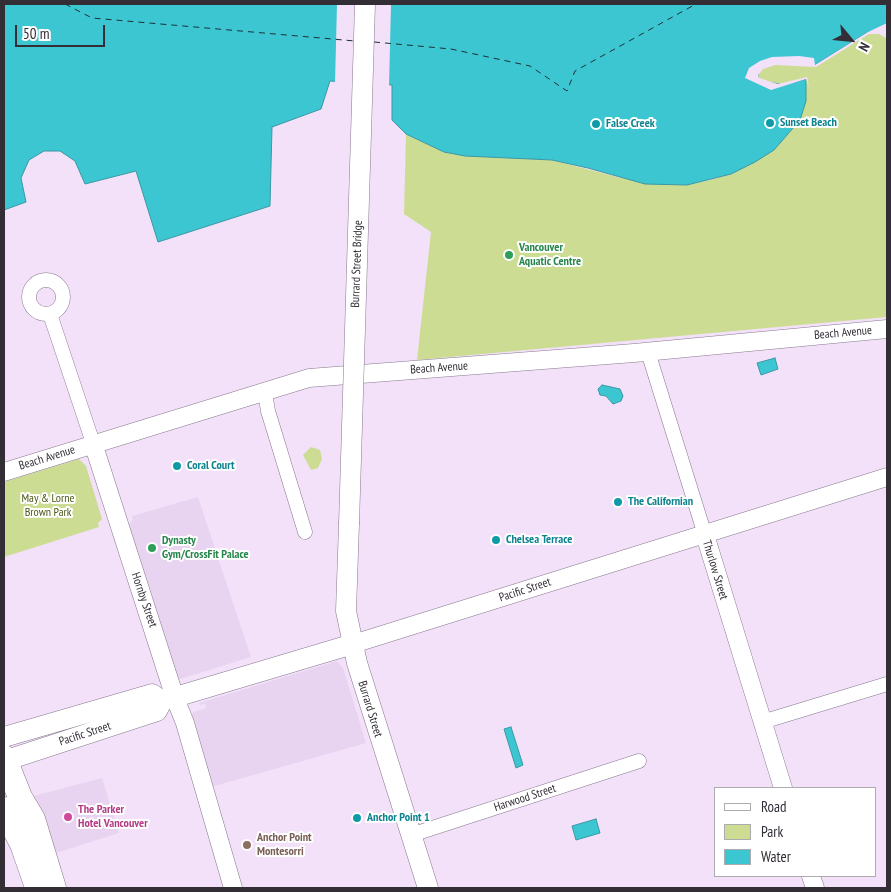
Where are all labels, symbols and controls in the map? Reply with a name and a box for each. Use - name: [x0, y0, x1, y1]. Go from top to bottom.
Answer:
- scale bar: [18, 15, 108, 47]
- north arrow: [826, 15, 876, 65]
- text: 50 m: [23, 24, 49, 43]
- text: N: [855, 39, 874, 55]
- place label: Sunset Beach: [780, 116, 837, 130]
- place label: False Creek: [606, 117, 655, 131]
- marker: Sunset Beach: [764, 117, 776, 129]
- marker: False Creek: [590, 118, 602, 130]
- street label: Burrard Street Bridge: [348, 220, 366, 308]
- place label: Vancouver Aquatic Centre: [519, 241, 581, 269]
- marker: Vancouver Aquatic Centre: [503, 249, 515, 261]
- street label: Beach Avenue: [814, 323, 872, 343]
- street label: Beach Avenue: [410, 359, 468, 377]
- street label: Beach Avenue: [17, 443, 77, 473]
- place label: Coral Court: [187, 459, 234, 473]
- marker: Coral Court: [171, 460, 183, 472]
- park label: May & Lorne Brown Park: [21, 492, 75, 520]
- place label: The Californian: [628, 495, 693, 509]
- marker: The Californian: [612, 496, 624, 508]
- place label: Chelsea Terrace: [506, 533, 572, 547]
- place label: Dynasty Gym/CrossFit Palace: [162, 534, 249, 562]
- marker: Chelsea Terrace: [490, 534, 502, 546]
- street label: Thurlow Street: [699, 539, 731, 601]
- marker: Dynasty Gym/CrossFit Palace: [146, 542, 158, 554]
- street label: Hornby Street: [128, 571, 160, 629]
- street label: Pacific Street: [497, 575, 553, 605]
- street label: Burrard Street: [355, 679, 385, 739]
- street label: Pacific Street: [57, 719, 113, 749]
- street label: Harwood Street: [492, 781, 558, 815]
- legend: [714, 787, 876, 877]
- text: Road: [761, 797, 787, 816]
- place label: The Parker Hotel Vancouver: [78, 803, 148, 831]
- marker: The Parker Hotel Vancouver: [62, 811, 74, 823]
- place label: Anchor Point 1: [367, 811, 430, 825]
- marker: Anchor Point 1: [351, 812, 363, 824]
- text: Park: [761, 822, 783, 841]
- place label: Anchor Point Montesorri: [257, 831, 312, 859]
- marker: Anchor Point Montesorri: [241, 839, 253, 851]
- text: Water: [761, 847, 791, 866]

